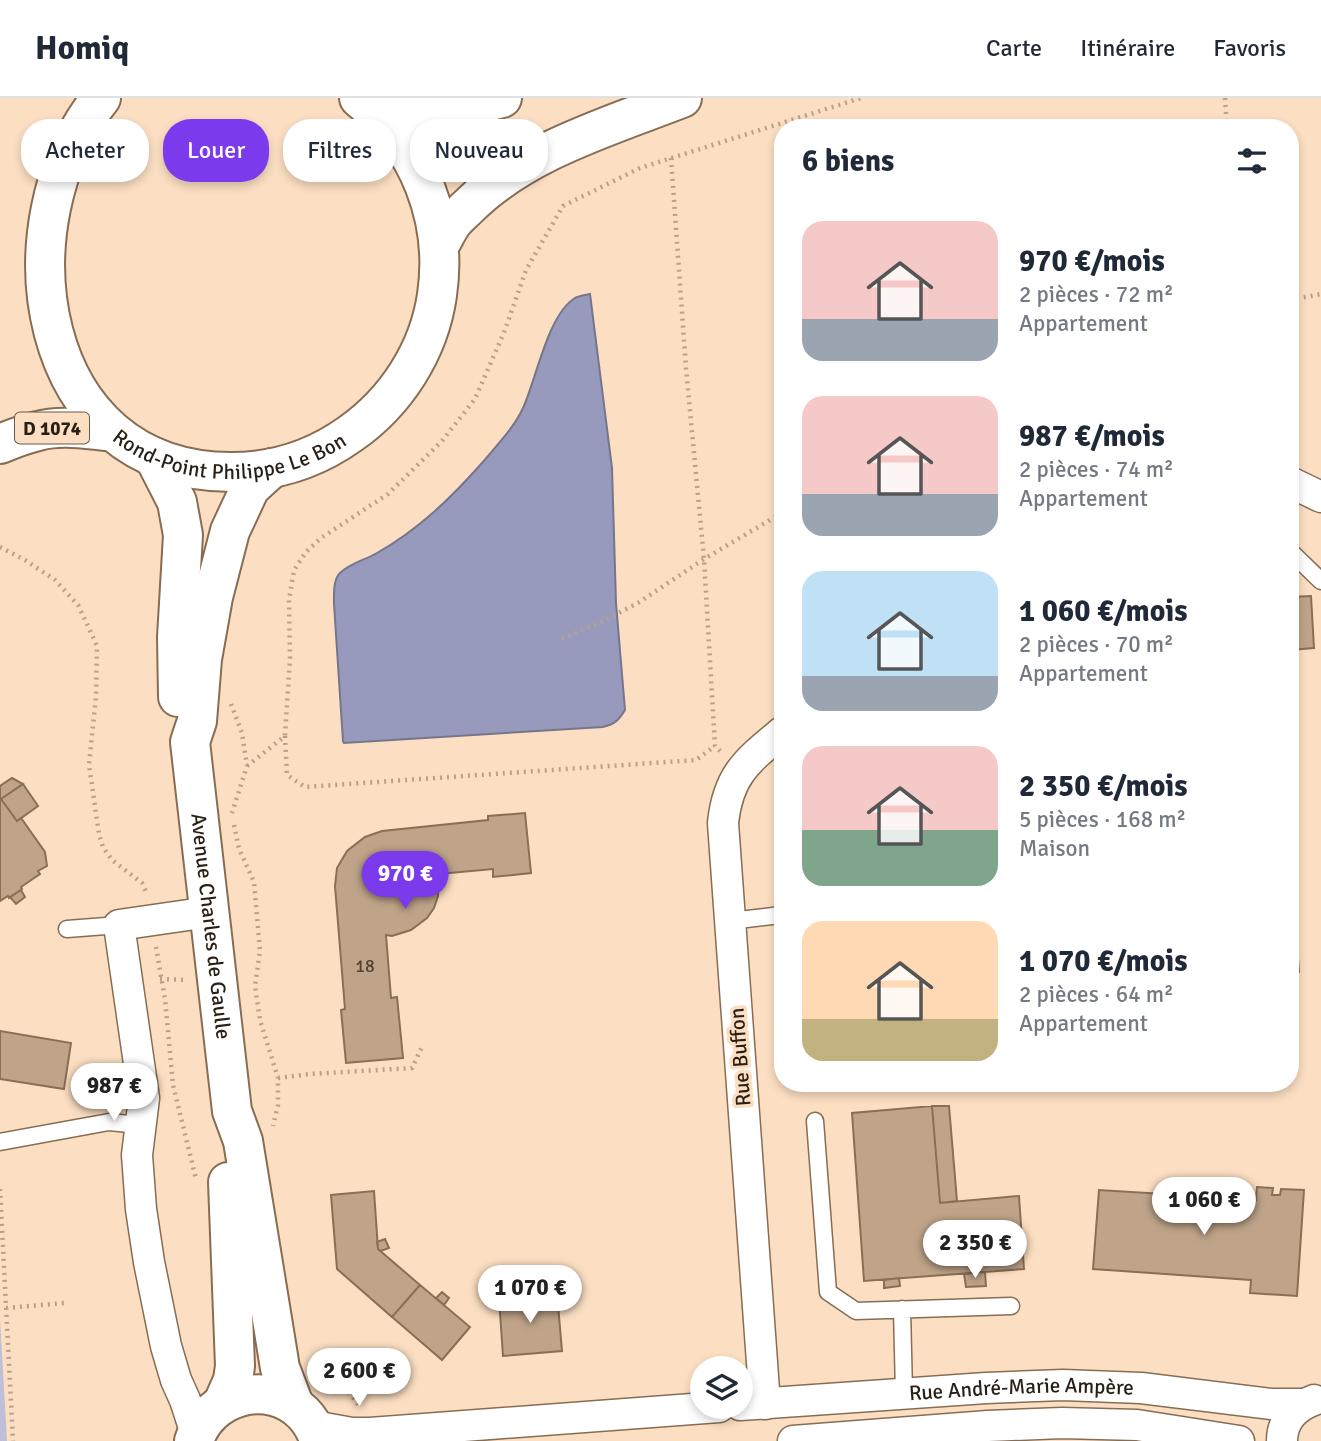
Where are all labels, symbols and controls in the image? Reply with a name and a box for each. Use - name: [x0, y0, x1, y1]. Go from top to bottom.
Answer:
- text: Homiq: [35, 28, 129, 69]
- text: Carte: [986, 33, 1042, 63]
- text: Itinéraire: [1080, 33, 1175, 63]
- text: Favoris: [1213, 33, 1286, 63]
- chip: Acheter: [21, 119, 149, 182]
- chip: Louer: [163, 119, 269, 182]
- chip: Filtres: [283, 119, 396, 182]
- chip: Nouveau: [410, 119, 548, 182]
- icon: filters: [1233, 142, 1271, 180]
- text: 6 biens: [802, 143, 894, 180]
- text: 970 €/mois: [1019, 243, 1165, 280]
- icon: home: [858, 249, 942, 333]
- text: 2 pièces · 72 m²: [1019, 280, 1174, 309]
- text: Appartement: [1019, 309, 1148, 338]
- road number: D 1074: [15, 412, 89, 444]
- text: 987 €/mois: [1019, 418, 1165, 455]
- street label: Rond-Point Philippe Le Bon: [109, 419, 353, 445]
- text: Rond-Point Philippe Le Bon: [108, 423, 351, 485]
- icon: home: [858, 424, 942, 508]
- text: 2 pièces · 74 m²: [1019, 455, 1174, 484]
- text: Appartement: [1019, 484, 1148, 513]
- text: 1 060 €/mois: [1019, 593, 1188, 630]
- icon: home: [858, 599, 942, 683]
- text: 2 pièces · 70 m²: [1019, 630, 1174, 659]
- text: Appartement: [1019, 659, 1148, 688]
- text: 2 350 €/mois: [1019, 768, 1188, 805]
- icon: home: [858, 774, 942, 858]
- text: 5 pièces · 168 m²: [1019, 805, 1186, 834]
- street label: Avenue Charles de Gaulle: [185, 812, 237, 1041]
- text: Maison: [1019, 834, 1090, 863]
- pin: 970 €: [356, 852, 454, 911]
- text: 970 €: [378, 859, 432, 888]
- text: 1 070 €/mois: [1019, 943, 1188, 980]
- icon: home: [858, 949, 942, 1033]
- house number: 18: [355, 955, 375, 977]
- text: 2 pièces · 64 m²: [1019, 980, 1174, 1009]
- street label: Rue Buffon: [724, 1007, 756, 1107]
- text: Appartement: [1019, 1009, 1148, 1038]
- pin: 987 €: [65, 1063, 163, 1123]
- text: 987 €: [87, 1071, 141, 1100]
- pin: 1 060 €: [1139, 1178, 1269, 1237]
- text: 1 060 €: [1168, 1185, 1240, 1214]
- pin: 2 350 €: [910, 1220, 1040, 1280]
- text: 2 350 €: [939, 1228, 1011, 1257]
- pin: 1 070 €: [465, 1266, 595, 1325]
- text: 1 070 €: [494, 1273, 566, 1302]
- pin: 2 600 €: [294, 1348, 424, 1408]
- text: 2 600 €: [323, 1356, 395, 1385]
- map controls: [690, 1356, 753, 1419]
- button: layers: [690, 1356, 753, 1419]
- street label: Rue André-Marie Ampère: [908, 1372, 1134, 1406]

